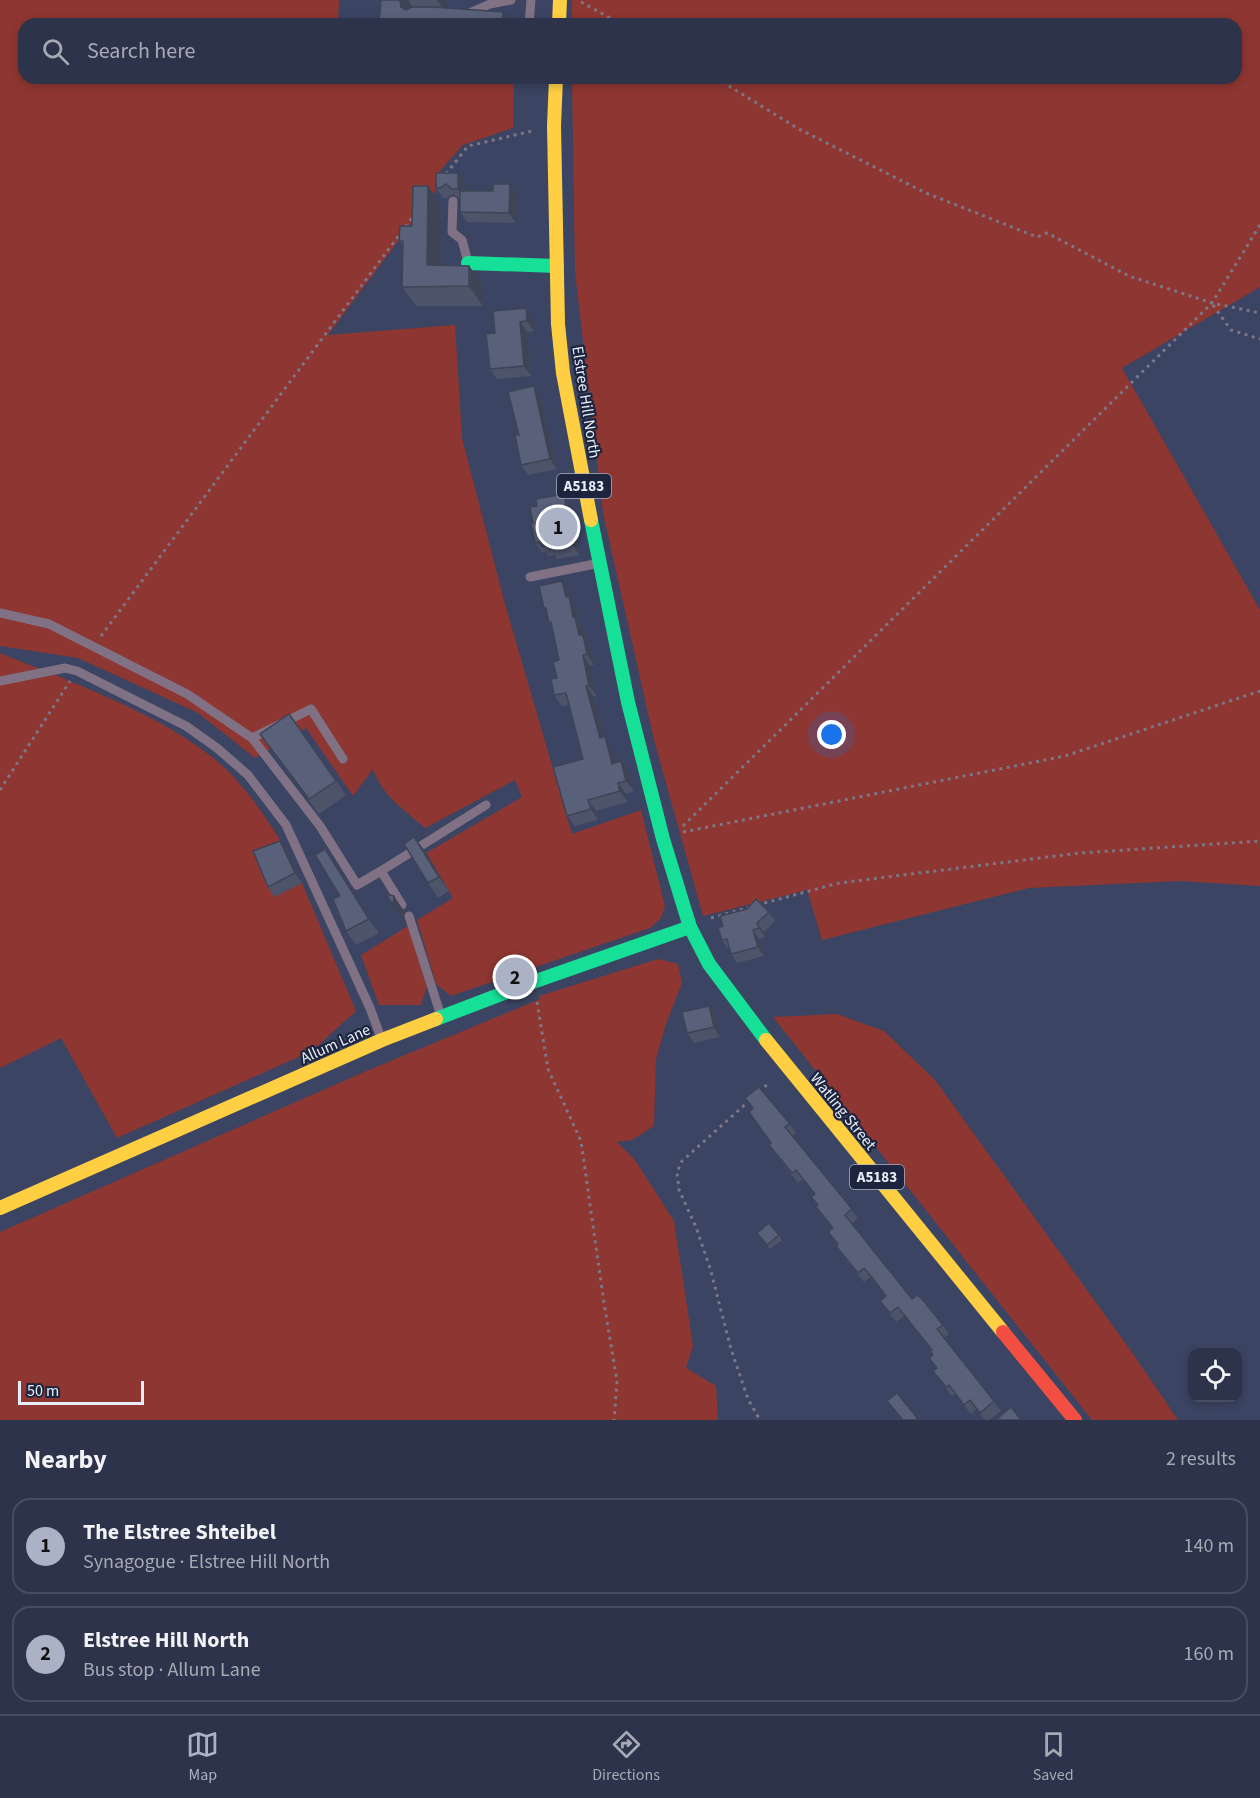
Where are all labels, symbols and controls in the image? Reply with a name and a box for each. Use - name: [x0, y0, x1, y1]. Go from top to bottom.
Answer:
- search box: [18, 18, 1242, 84]
- icon: search: [39, 35, 72, 68]
- text: Search here: [87, 35, 195, 67]
- street label: Elstree Hill North: [566, 345, 606, 460]
- road number: A5183: [557, 474, 611, 498]
- pin: 1: [538, 504, 578, 550]
- your location: [817, 720, 846, 749]
- pin: 2: [496, 954, 534, 1000]
- street label: Allum Lane: [297, 1019, 374, 1069]
- street label: Watling Street: [805, 1068, 882, 1155]
- road number: A5183: [850, 1165, 904, 1189]
- map controls: [1188, 1348, 1242, 1402]
- button: locate: [1188, 1348, 1242, 1402]
- scale bar: [18, 1378, 144, 1406]
- text: 50 m: [27, 1380, 59, 1402]
- text: Nearby: [24, 1441, 107, 1478]
- text: 2 results: [1166, 1445, 1236, 1473]
- text: The Elstree Shteibel: [83, 1516, 276, 1548]
- text: 1: [40, 1532, 51, 1560]
- text: 140 m: [1184, 1532, 1234, 1560]
- text: Synagogue · Elstree Hill North: [83, 1548, 330, 1576]
- text: Elstree Hill North: [83, 1624, 249, 1656]
- text: 2: [40, 1640, 51, 1668]
- text: 160 m: [1184, 1640, 1234, 1668]
- text: Bus stop · Allum Lane: [83, 1656, 261, 1684]
- tab: Map: [186, 1728, 219, 1786]
- tab: Directions: [592, 1728, 660, 1786]
- tab: Saved: [1033, 1728, 1074, 1786]

